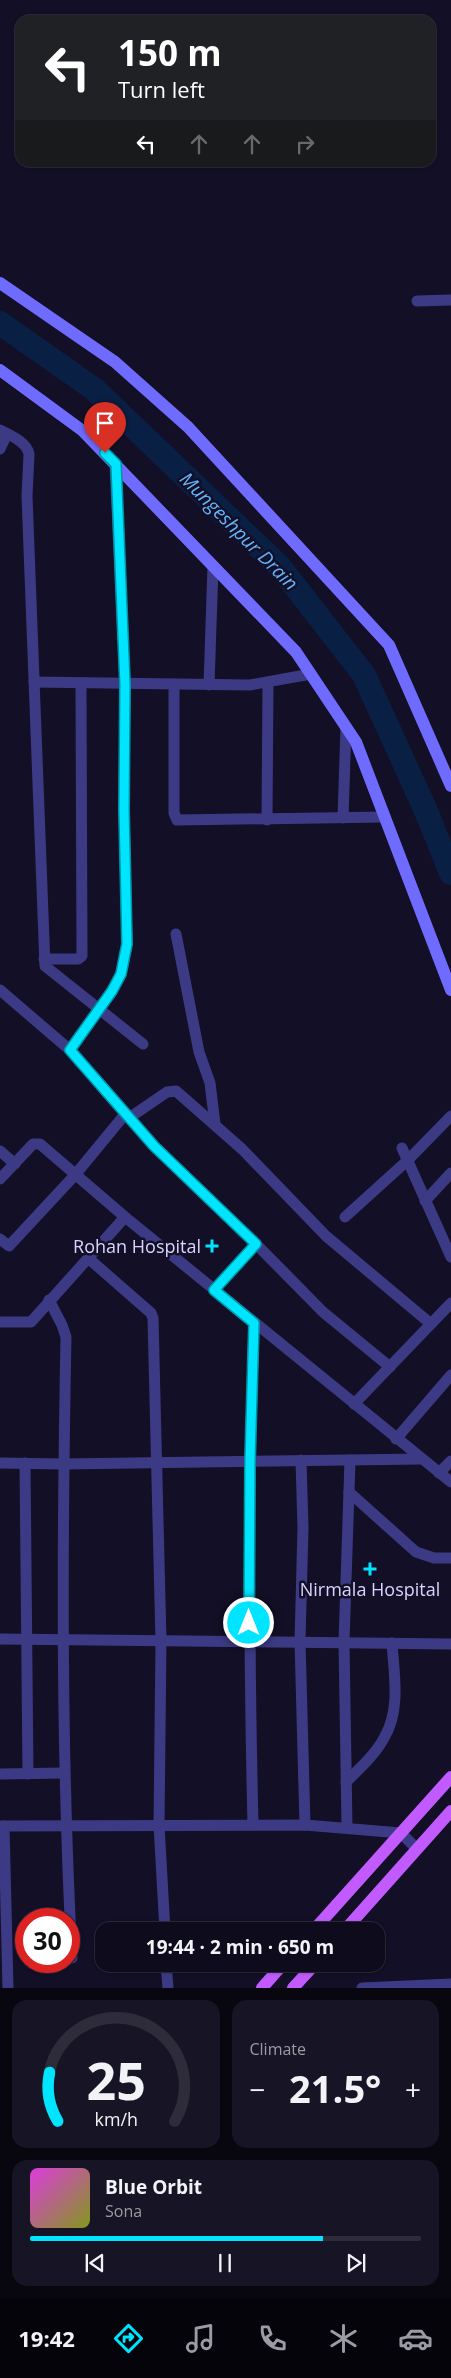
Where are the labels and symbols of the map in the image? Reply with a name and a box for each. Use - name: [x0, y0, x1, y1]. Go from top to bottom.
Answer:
- pin: [84, 402, 126, 453]
- water label: Mungeshpur Drain: [174, 466, 304, 596]
- place label: Rohan Hospital: [73, 1234, 201, 1258]
- marker: Rohan Hospital: [205, 1239, 219, 1253]
- marker: Nirmala Hospital: [363, 1562, 377, 1576]
- place label: Nirmala Hospital: [300, 1577, 440, 1601]
- position arrow: [222, 1596, 274, 1648]
- speed limit sign: 30: [15, 1908, 80, 1973]

